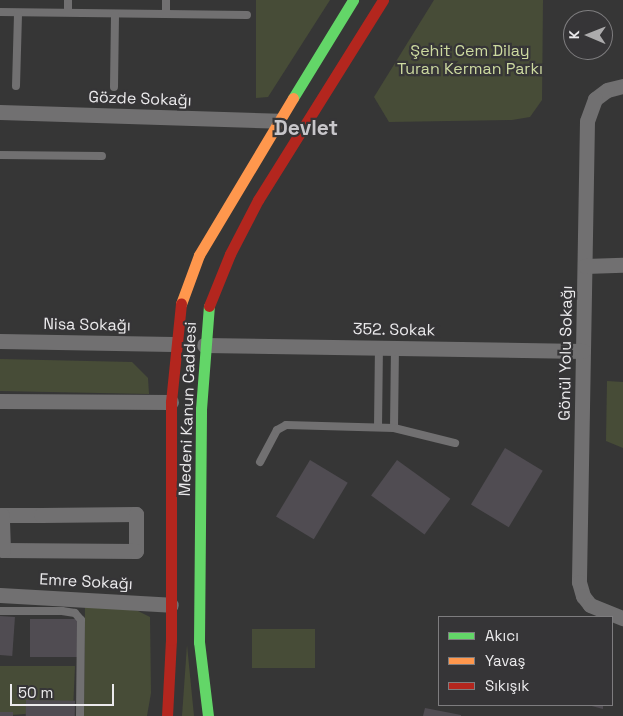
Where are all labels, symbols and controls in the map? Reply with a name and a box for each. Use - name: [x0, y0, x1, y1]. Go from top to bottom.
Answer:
- north arrow: [563, 10, 613, 60]
- text: K: [565, 30, 583, 39]
- park label: Şehit Cem Dilay Turan Kerman Parkı: [397, 41, 543, 79]
- street label: Gözde Sokağı: [88, 88, 192, 110]
- district label: Devlet: [274, 115, 338, 141]
- street label: Gönül Yolu Sokağı: [555, 285, 577, 421]
- street label: Nisa Sokağı: [43, 315, 131, 335]
- street label: 352. Sokak: [352, 320, 436, 340]
- street label: Medeni Kanun Caddesi: [175, 321, 201, 497]
- street label: Emre Sokağı: [39, 570, 133, 594]
- legend: [438, 616, 613, 706]
- text: Akıcı: [485, 626, 519, 645]
- text: Yavaş: [485, 651, 525, 670]
- scale bar: [12, 674, 116, 706]
- text: Sıkışık: [485, 676, 529, 695]
- text: 50 m: [18, 683, 53, 702]

